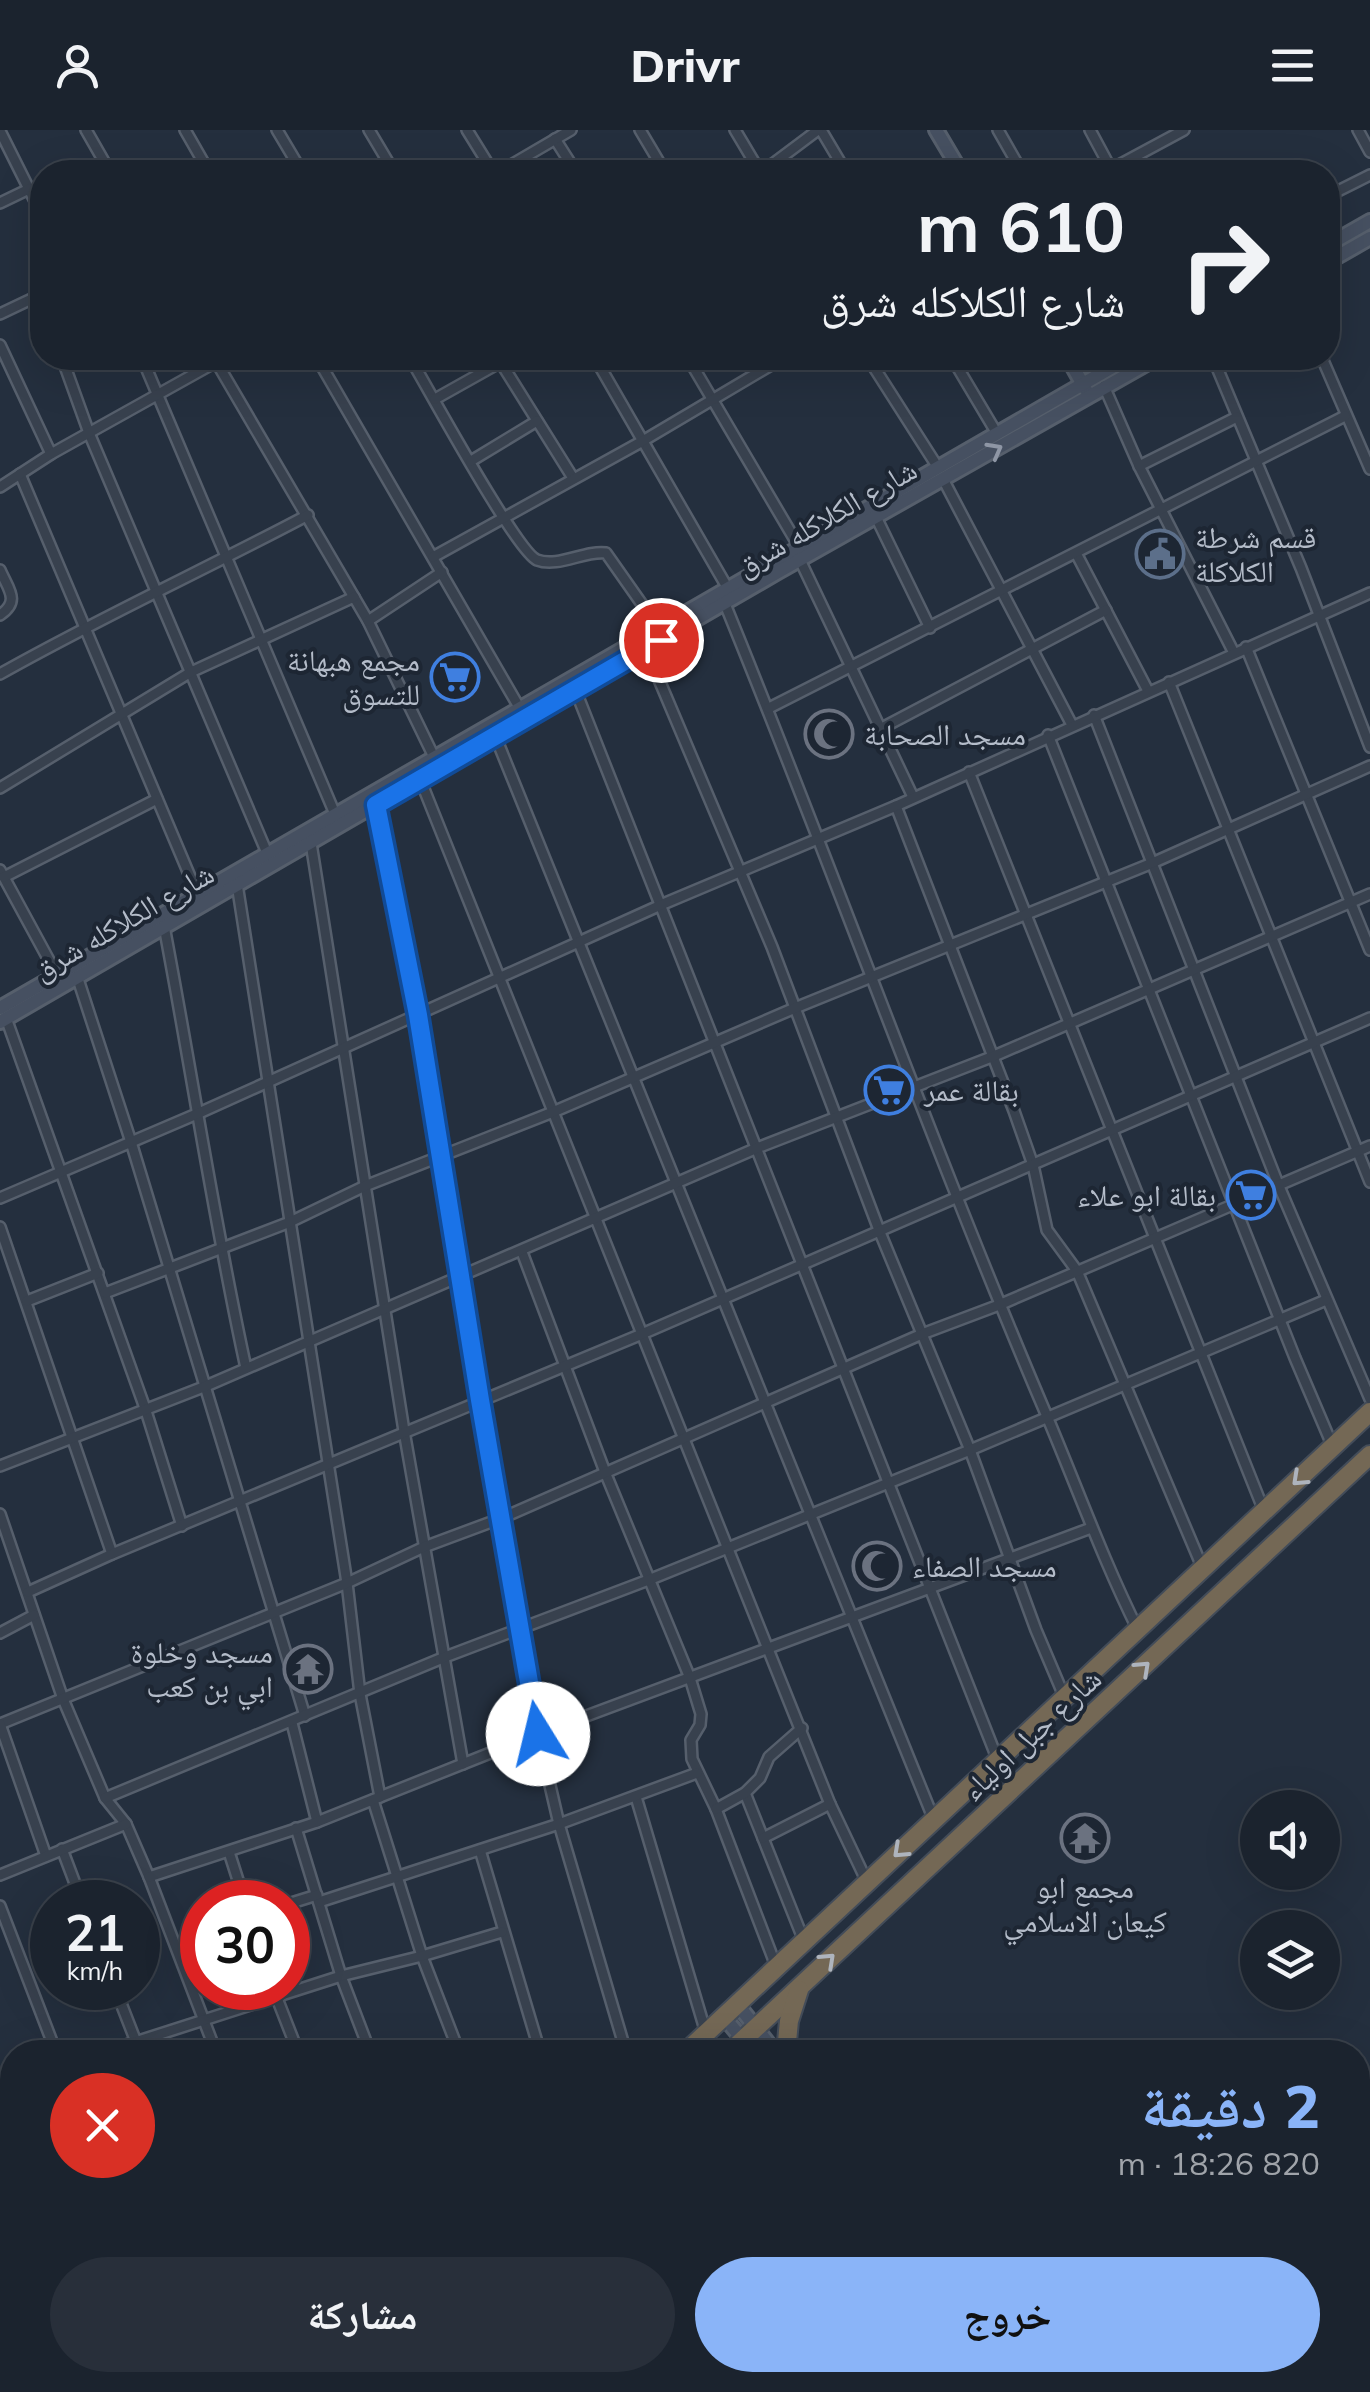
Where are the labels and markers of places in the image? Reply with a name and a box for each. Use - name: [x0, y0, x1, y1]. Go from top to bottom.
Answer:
- place label: قسم شرطة الكلاكلة: [1195, 518, 1316, 590]
- public building icon: قسم شرطة الكلاكلة: [1134, 528, 1186, 580]
- pin: [619, 598, 704, 683]
- place label: مجمع هبهانة للتسوق: [287, 641, 420, 713]
- supermarket icon: مجمع هبهانة للتسوق: [429, 651, 481, 703]
- mosque icon: مسجد الصحابة: [803, 708, 855, 760]
- place label: مسجد الصحابة: [864, 715, 1026, 753]
- supermarket icon: بقالة عمر: [863, 1064, 915, 1116]
- place label: بقالة عمر: [923, 1071, 1019, 1109]
- supermarket icon: بقالة ابو علاء: [1225, 1169, 1277, 1221]
- place label: بقالة ابو علاء: [1077, 1176, 1216, 1214]
- mosque icon: مسجد الصفاء: [851, 1540, 903, 1592]
- place label: مسجد الصفاء: [912, 1547, 1057, 1585]
- place label: مسجد وخلوة ابي بن كعب: [131, 1633, 273, 1711]
- temple icon: مسجد وخلوة ابي بن كعب: [282, 1643, 334, 1695]
- temple icon: مجمع ابو كيعان الاسلامي: [1059, 1812, 1111, 1864]
- place label: مجمع ابو كيعان الاسلامي: [1003, 1868, 1167, 1946]

